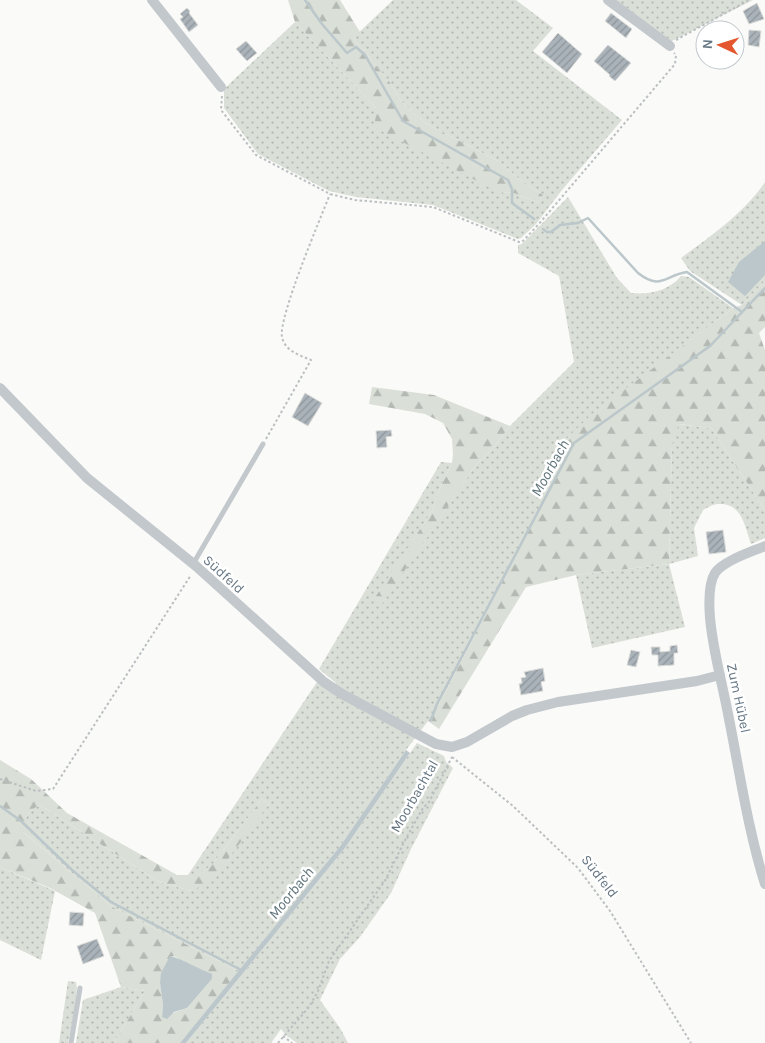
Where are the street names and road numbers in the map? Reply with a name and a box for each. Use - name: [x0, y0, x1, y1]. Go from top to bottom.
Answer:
- street label: Südfeld: [200, 552, 248, 597]
- street label: Zum Hübel: [723, 662, 754, 734]
- street label: Moorbachtal: [387, 757, 442, 835]
- street label: Südfeld: [578, 852, 622, 901]

